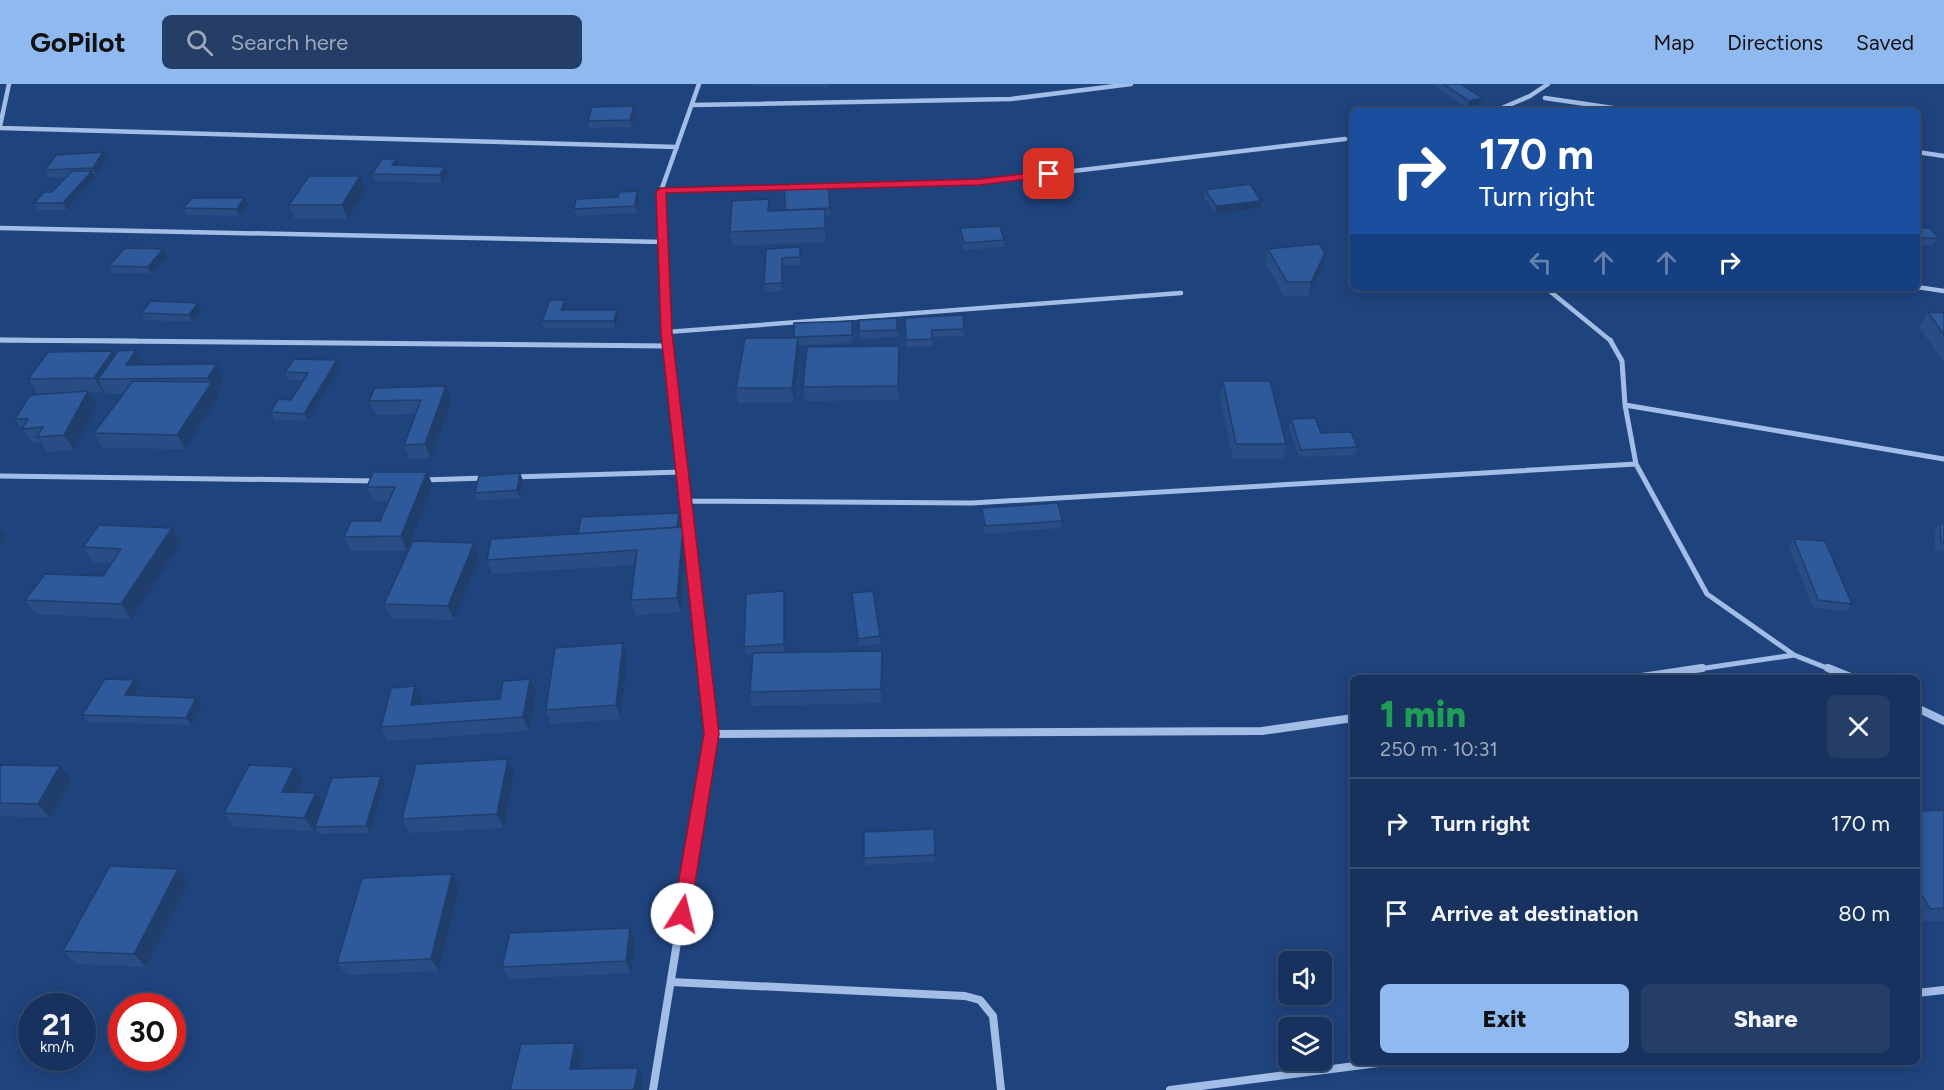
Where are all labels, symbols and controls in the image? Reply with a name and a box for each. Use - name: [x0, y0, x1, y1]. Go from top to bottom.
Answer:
- search box: [162, 15, 582, 69]
- text: GoPilot: [30, 25, 126, 59]
- icon: search: [183, 26, 216, 59]
- text: Search here: [231, 29, 348, 56]
- text: Map: [1653, 30, 1694, 55]
- text: Directions: [1727, 30, 1823, 55]
- text: Saved: [1856, 30, 1914, 55]
- text: 170 m: [1479, 129, 1594, 180]
- icon: right: [1380, 132, 1458, 210]
- pin: [1023, 148, 1074, 199]
- icon: arrive: [1032, 157, 1065, 190]
- text: Turn right: [1479, 180, 1595, 213]
- icon: left: [1524, 246, 1557, 279]
- icon: ahead: [1587, 246, 1620, 279]
- icon: ahead: [1650, 246, 1683, 279]
- icon: right: [1713, 246, 1746, 279]
- text: 1 min: [1380, 693, 1466, 736]
- button: close: [1827, 695, 1890, 758]
- text: 250 m · 10:31: [1380, 737, 1498, 761]
- icon: right: [1380, 807, 1413, 840]
- text: Turn right: [1431, 810, 1530, 837]
- text: 170 m: [1831, 810, 1890, 837]
- position arrow: [650, 882, 714, 946]
- icon: arrive: [1380, 897, 1413, 930]
- text: Arrive at destination: [1431, 900, 1639, 927]
- text: 80 m: [1838, 900, 1890, 927]
- map controls: [1278, 951, 1332, 1071]
- button: sound: [1278, 951, 1332, 1005]
- button: Exit: [1380, 984, 1629, 1053]
- button: Share: [1641, 984, 1890, 1053]
- speed limit sign: 30: [108, 993, 186, 1071]
- text: 21: [42, 1006, 72, 1043]
- button: layers: [1278, 1017, 1332, 1071]
- text: km/h: [40, 1038, 74, 1056]

